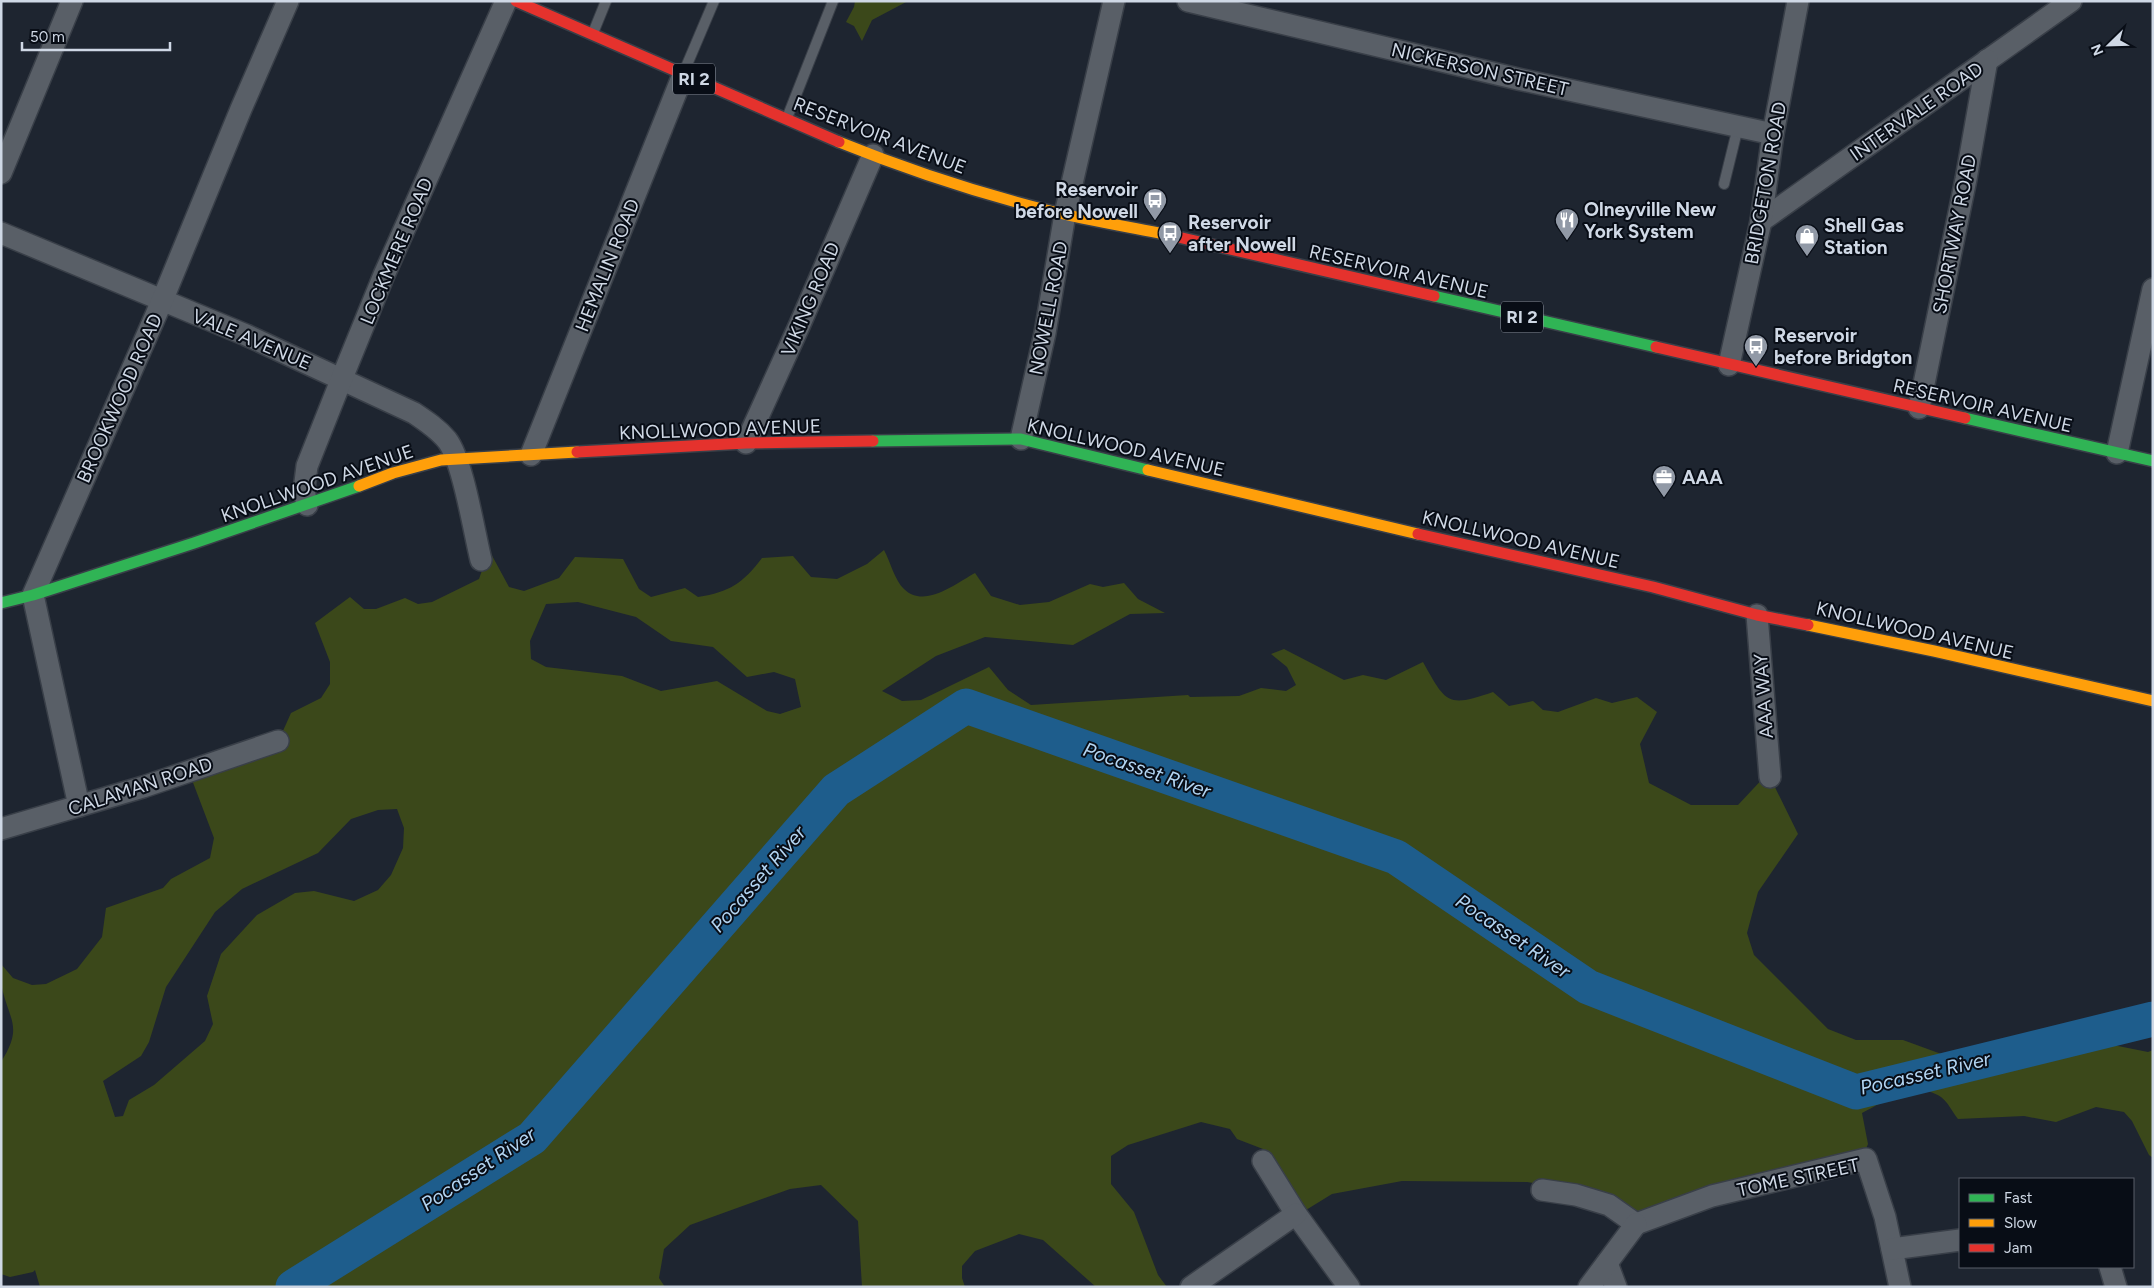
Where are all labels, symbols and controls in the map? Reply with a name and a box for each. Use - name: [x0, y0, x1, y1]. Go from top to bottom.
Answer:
- scale bar: [22, 20, 170, 52]
- north arrow: [2084, 20, 2134, 70]
- text: 50 m: [30, 28, 65, 46]
- street label: NICKERSON STREET: [1389, 38, 1571, 101]
- text: N: [2088, 42, 2107, 58]
- street label: INTERVALE ROAD: [1845, 57, 1987, 166]
- road number: RI 2: [673, 64, 715, 95]
- street label: RESERVOIR AVENUE: [790, 92, 970, 179]
- street label: BRIDGETON ROAD: [1740, 100, 1791, 266]
- street label: SHORTWAY ROAD: [1928, 152, 1981, 316]
- street label: LOCKMERE ROAD: [355, 174, 438, 328]
- place label: Reservoir before Nowell: [1015, 178, 1138, 223]
- bus stop icon: Reservoir before Nowell: [1142, 187, 1168, 221]
- street label: HEMALIN ROAD: [570, 195, 645, 335]
- place label: Olneyville New York System: [1584, 198, 1716, 243]
- restaurant icon: Olneyville New York System: [1554, 207, 1580, 241]
- place label: Reservoir after Nowell: [1188, 211, 1296, 256]
- place label: Shell Gas Station: [1824, 214, 1904, 259]
- bus stop icon: Reservoir after Nowell: [1157, 220, 1183, 254]
- shop icon: Shell Gas Station: [1794, 223, 1820, 257]
- street label: VIKING ROAD: [776, 239, 845, 360]
- street label: NOWELL ROAD: [1024, 239, 1073, 377]
- street label: RESERVOIR AVENUE: [1307, 240, 1491, 303]
- road number: RI 2: [1501, 302, 1543, 332]
- street label: VALE AVENUE: [189, 304, 315, 375]
- street label: BROOKWOOD ROAD: [72, 310, 167, 486]
- place label: Reservoir before Bridgton: [1774, 324, 1912, 369]
- bus stop icon: Reservoir before Bridgton: [1743, 333, 1769, 367]
- street label: RESERVOIR AVENUE: [1891, 374, 2075, 437]
- street label: KNOLLWOOD AVENUE: [619, 414, 821, 445]
- street label: KNOLLWOOD AVENUE: [1025, 414, 1227, 481]
- street label: KNOLLWOOD AVENUE: [218, 440, 416, 527]
- office icon: AAA: [1651, 464, 1677, 498]
- place label: AAA: [1682, 466, 1723, 489]
- street label: KNOLLWOOD AVENUE: [1420, 506, 1622, 573]
- street label: KNOLLWOOD AVENUE: [1814, 597, 2016, 664]
- street label: AAA WAY: [1749, 652, 1778, 739]
- water label: Pocasset River: [1080, 737, 1215, 803]
- street label: CALAMAN ROAD: [65, 752, 215, 821]
- water label: Pocasset River: [705, 820, 812, 937]
- water label: Pocasset River: [1451, 889, 1576, 984]
- water label: Pocasset River: [1857, 1046, 1994, 1100]
- water label: Pocasset River: [416, 1121, 541, 1216]
- street label: TOME STREET: [1735, 1153, 1862, 1202]
- legend: [1959, 1178, 2134, 1268]
- text: Fast: [2004, 1189, 2033, 1207]
- text: Slow: [2004, 1214, 2037, 1232]
- text: Jam: [2004, 1239, 2032, 1257]

